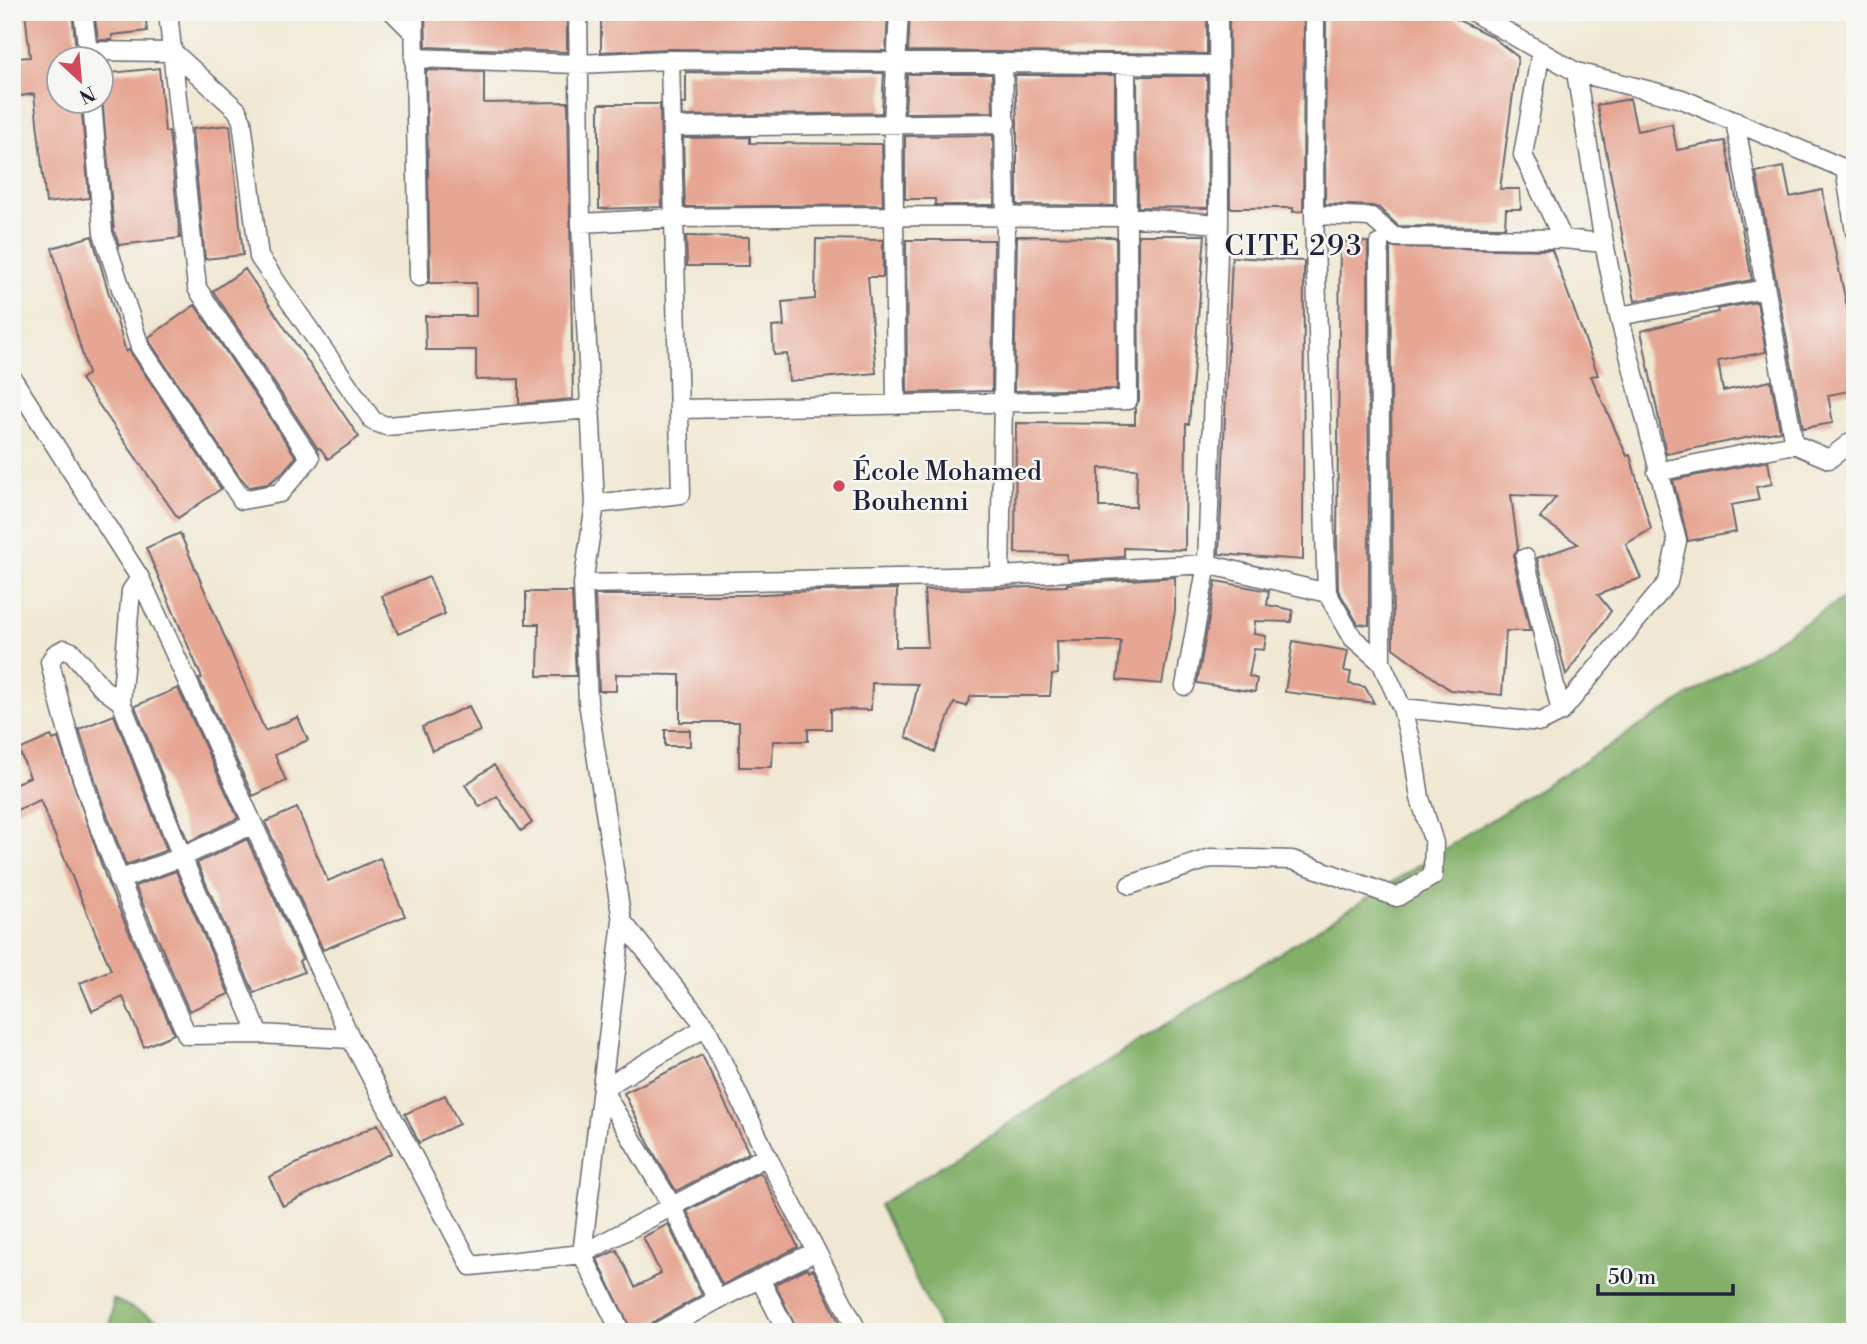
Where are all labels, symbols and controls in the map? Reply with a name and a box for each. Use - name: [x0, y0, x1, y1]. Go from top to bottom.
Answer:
- north arrow: [46, 46, 116, 116]
- text: N: [75, 80, 99, 108]
- district label: CITE 293: [1224, 229, 1364, 264]
- place label: École Mohamed Bouhenni: [852, 454, 1042, 518]
- marker: École Mohamed Bouhenni: [831, 478, 847, 494]
- scale bar: [1598, 1253, 1732, 1297]
- text: 50 m: [1608, 1265, 1656, 1291]

